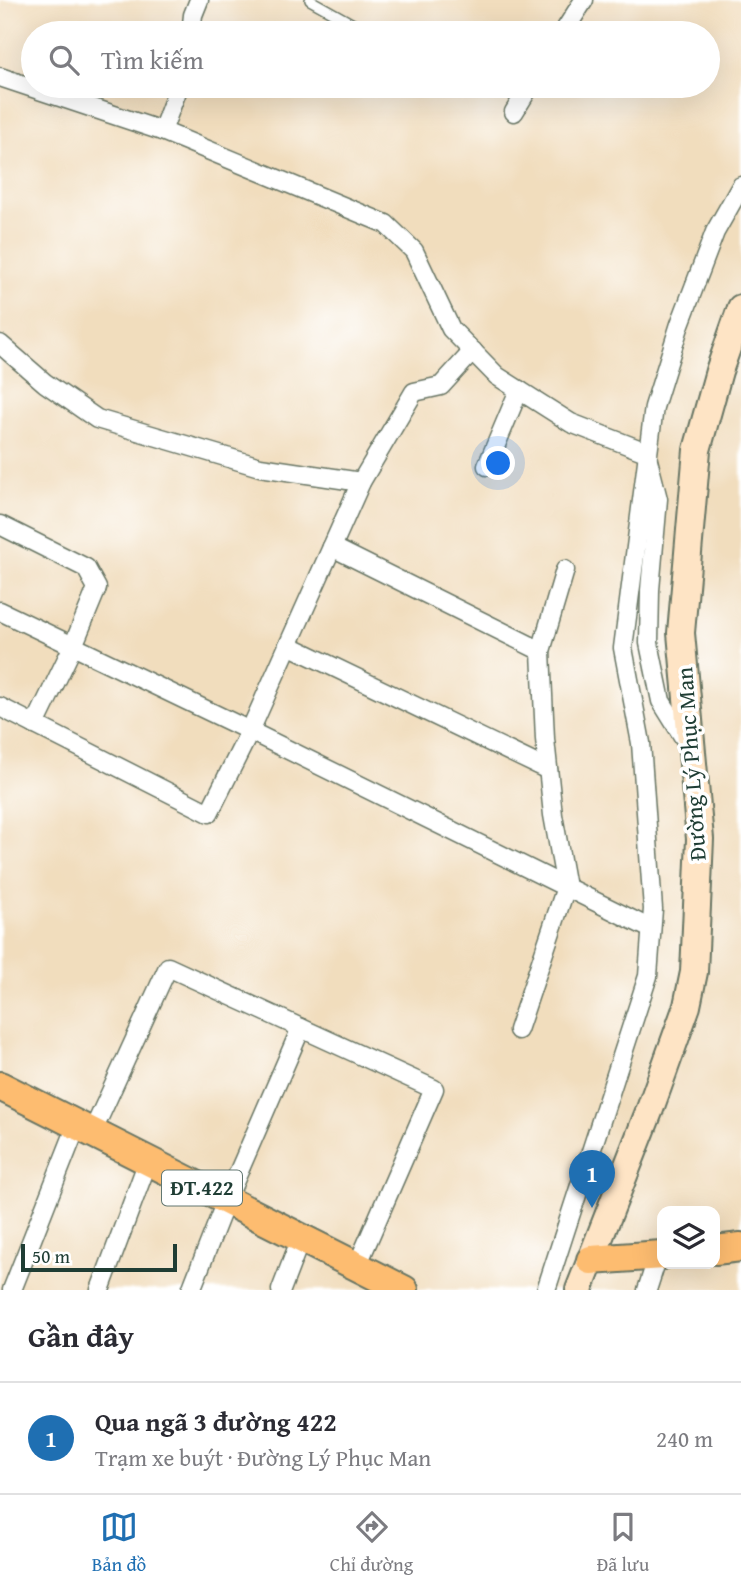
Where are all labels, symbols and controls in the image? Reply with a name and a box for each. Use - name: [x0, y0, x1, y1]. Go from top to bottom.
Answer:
- search box: [21, 21, 720, 98]
- text: Tìm kiếm: [101, 40, 204, 79]
- icon: search: [45, 41, 83, 79]
- your location: [481, 446, 515, 480]
- street label: Đường Lý Phục Man: [667, 666, 714, 862]
- pin: 1: [569, 1150, 615, 1208]
- road number: ĐT.422: [162, 1170, 242, 1206]
- map controls: [657, 1206, 720, 1269]
- button: layers: [657, 1206, 720, 1269]
- scale bar: [21, 1241, 177, 1273]
- text: 50 m: [32, 1242, 70, 1270]
- text: Gần đây: [28, 1314, 134, 1358]
- text: Qua ngã 3 đường 422: [95, 1402, 337, 1441]
- text: 1: [45, 1422, 57, 1455]
- text: 240 m: [656, 1422, 713, 1455]
- text: Trạm xe buýt · Đường Lý Phục Man: [95, 1441, 431, 1474]
- tab: Bản đồ: [92, 1508, 146, 1578]
- tab: Chỉ đường: [330, 1508, 413, 1578]
- tab: Đã lưu: [597, 1508, 649, 1578]

